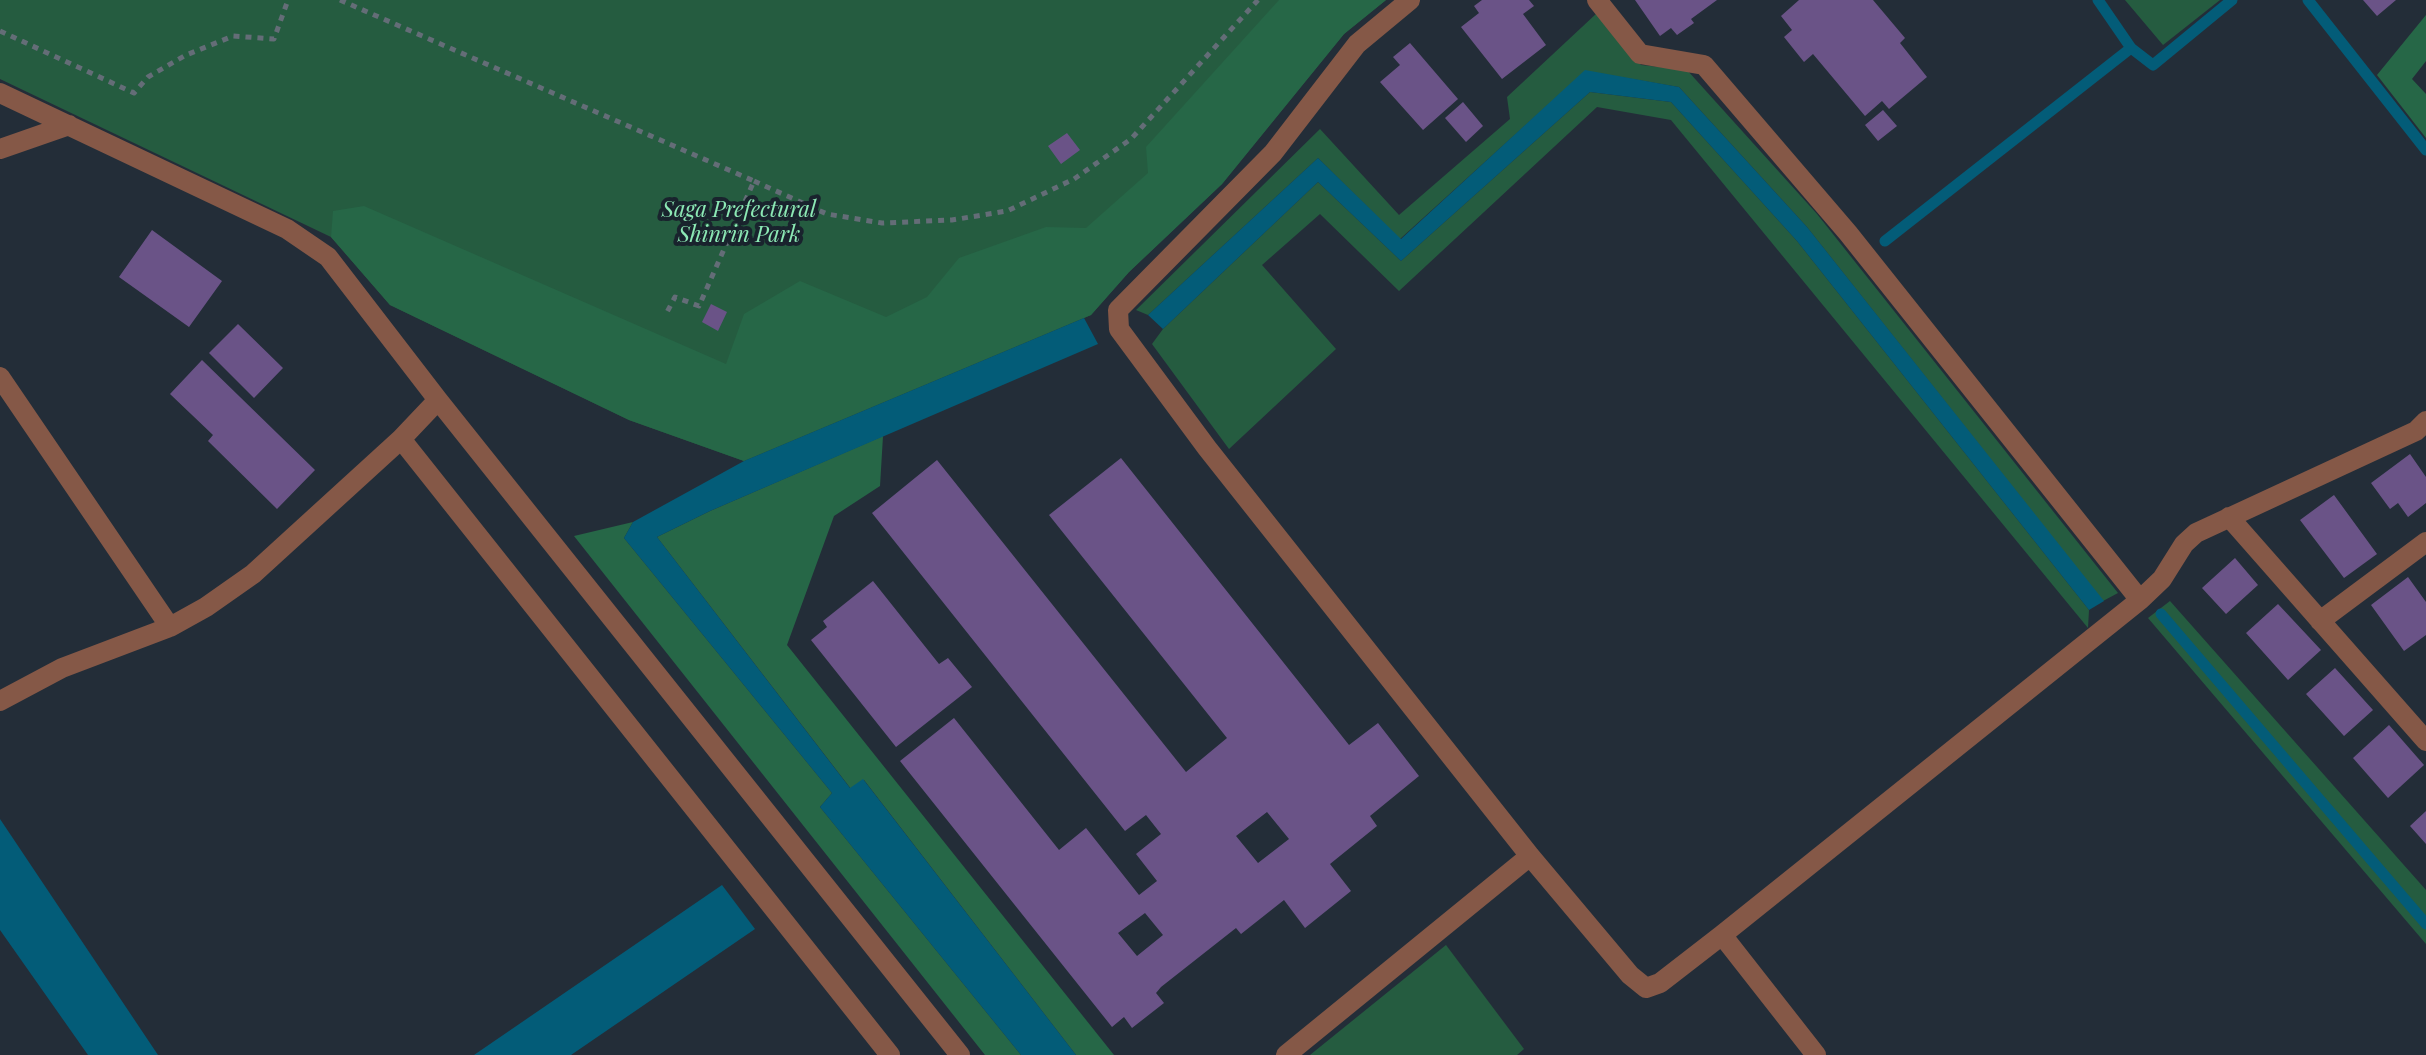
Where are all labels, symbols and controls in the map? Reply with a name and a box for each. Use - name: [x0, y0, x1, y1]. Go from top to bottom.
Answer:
- park label: Saga Prefectural Shinrin Park: [662, 197, 816, 248]

